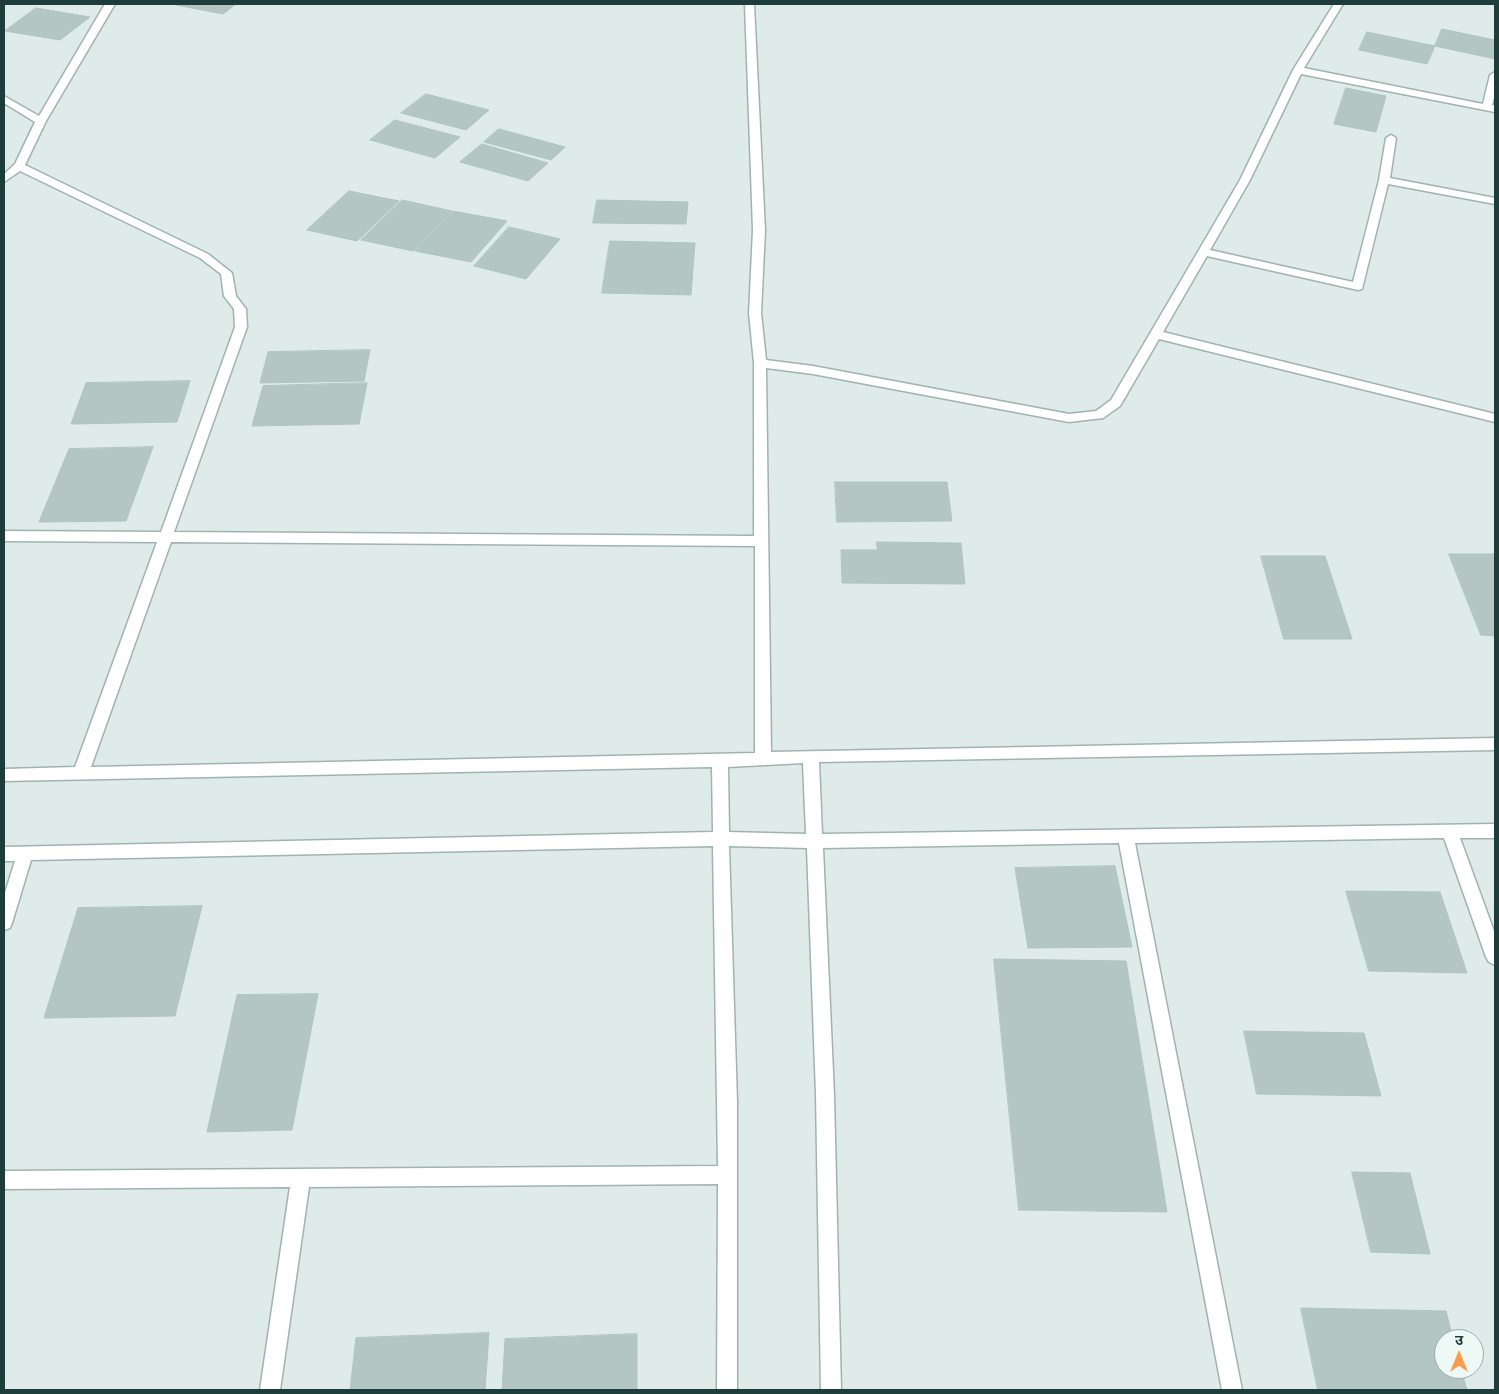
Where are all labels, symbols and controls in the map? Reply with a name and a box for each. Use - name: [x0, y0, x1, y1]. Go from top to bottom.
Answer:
- north arrow: [1434, 1329, 1484, 1379]
- text: उ: [1455, 1331, 1463, 1348]

